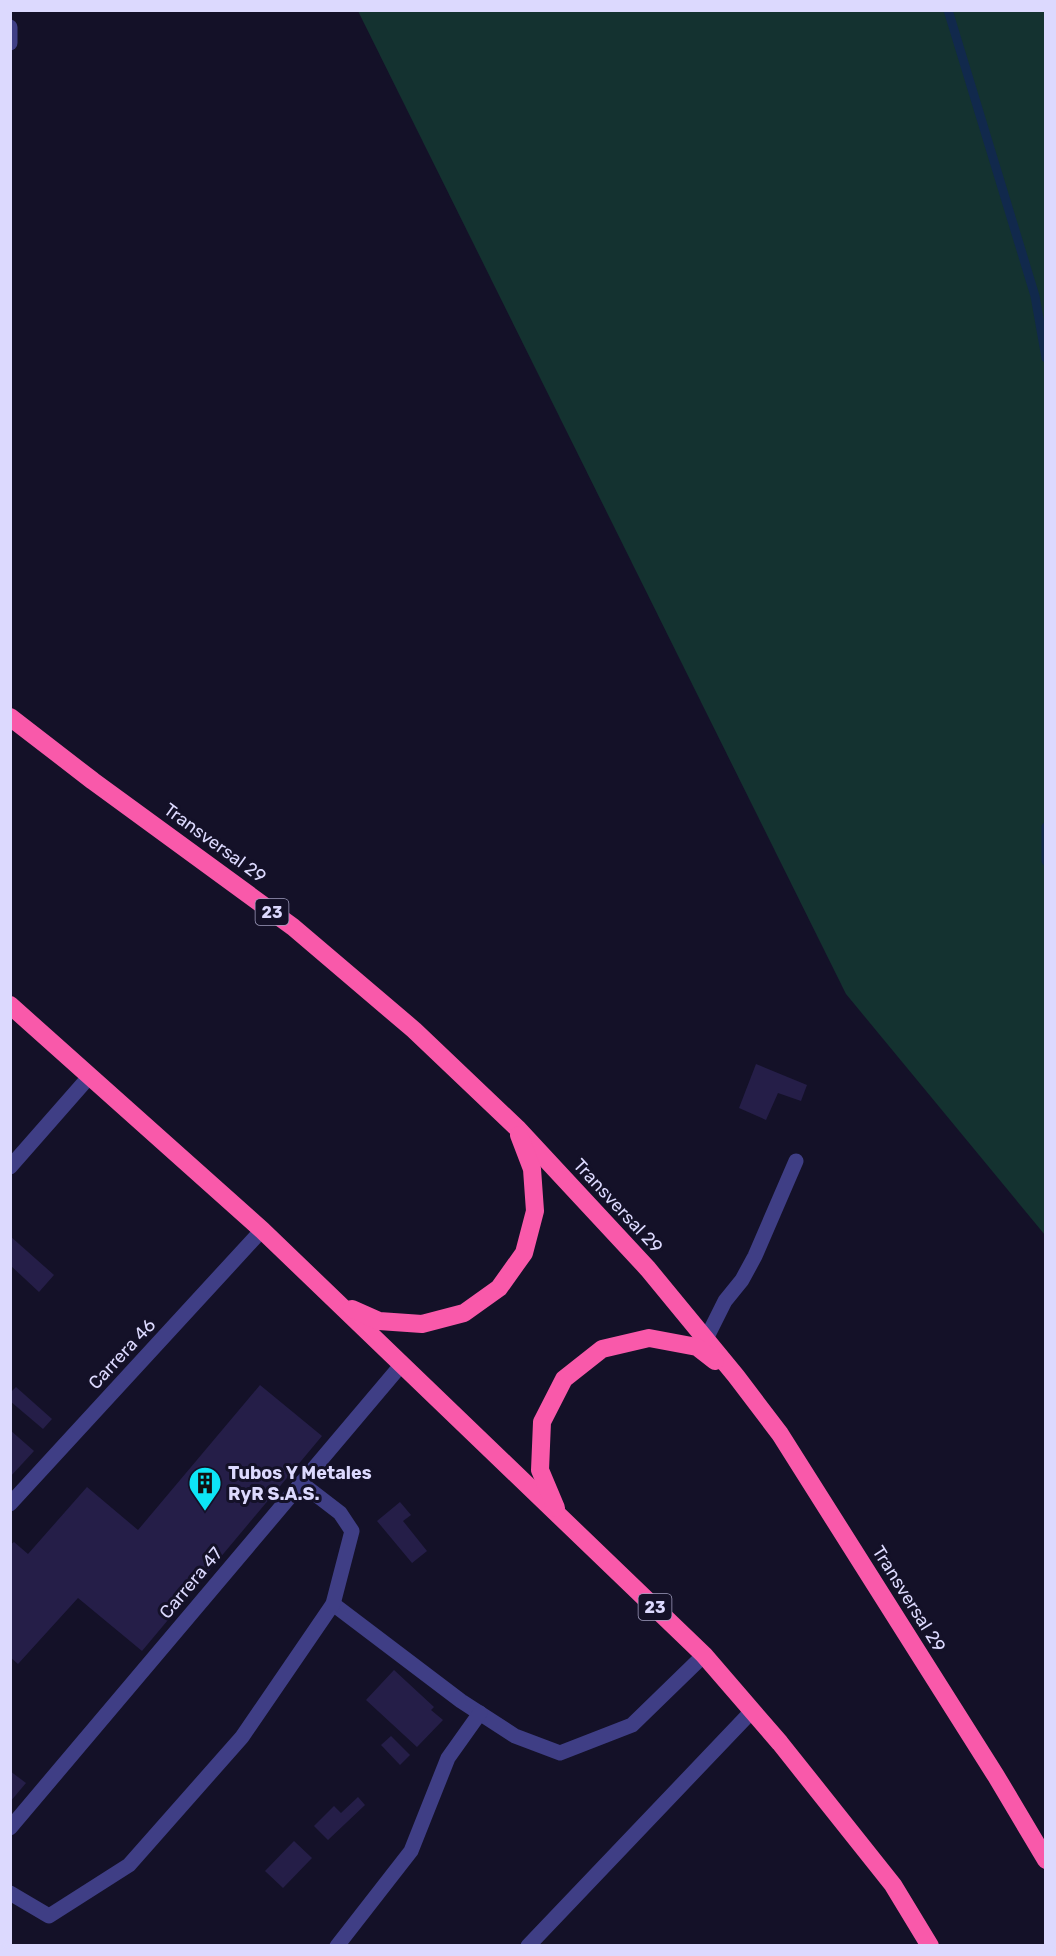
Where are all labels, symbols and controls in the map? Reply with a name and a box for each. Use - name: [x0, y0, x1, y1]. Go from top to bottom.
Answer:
- street label: Transversal 29: [160, 799, 270, 887]
- road number: 23: [256, 899, 288, 925]
- street label: Transversal 29: [569, 1154, 667, 1258]
- street label: Carrera 46: [84, 1314, 160, 1394]
- place label: Tubos Y Metales RyR S.A.S.: [228, 1462, 372, 1505]
- building icon: Tubos Y Metales RyR S.A.S.: [187, 1465, 223, 1512]
- street label: Transversal 29: [868, 1542, 950, 1656]
- street label: Carrera 47: [155, 1543, 227, 1623]
- road number: 23: [638, 1594, 672, 1620]

